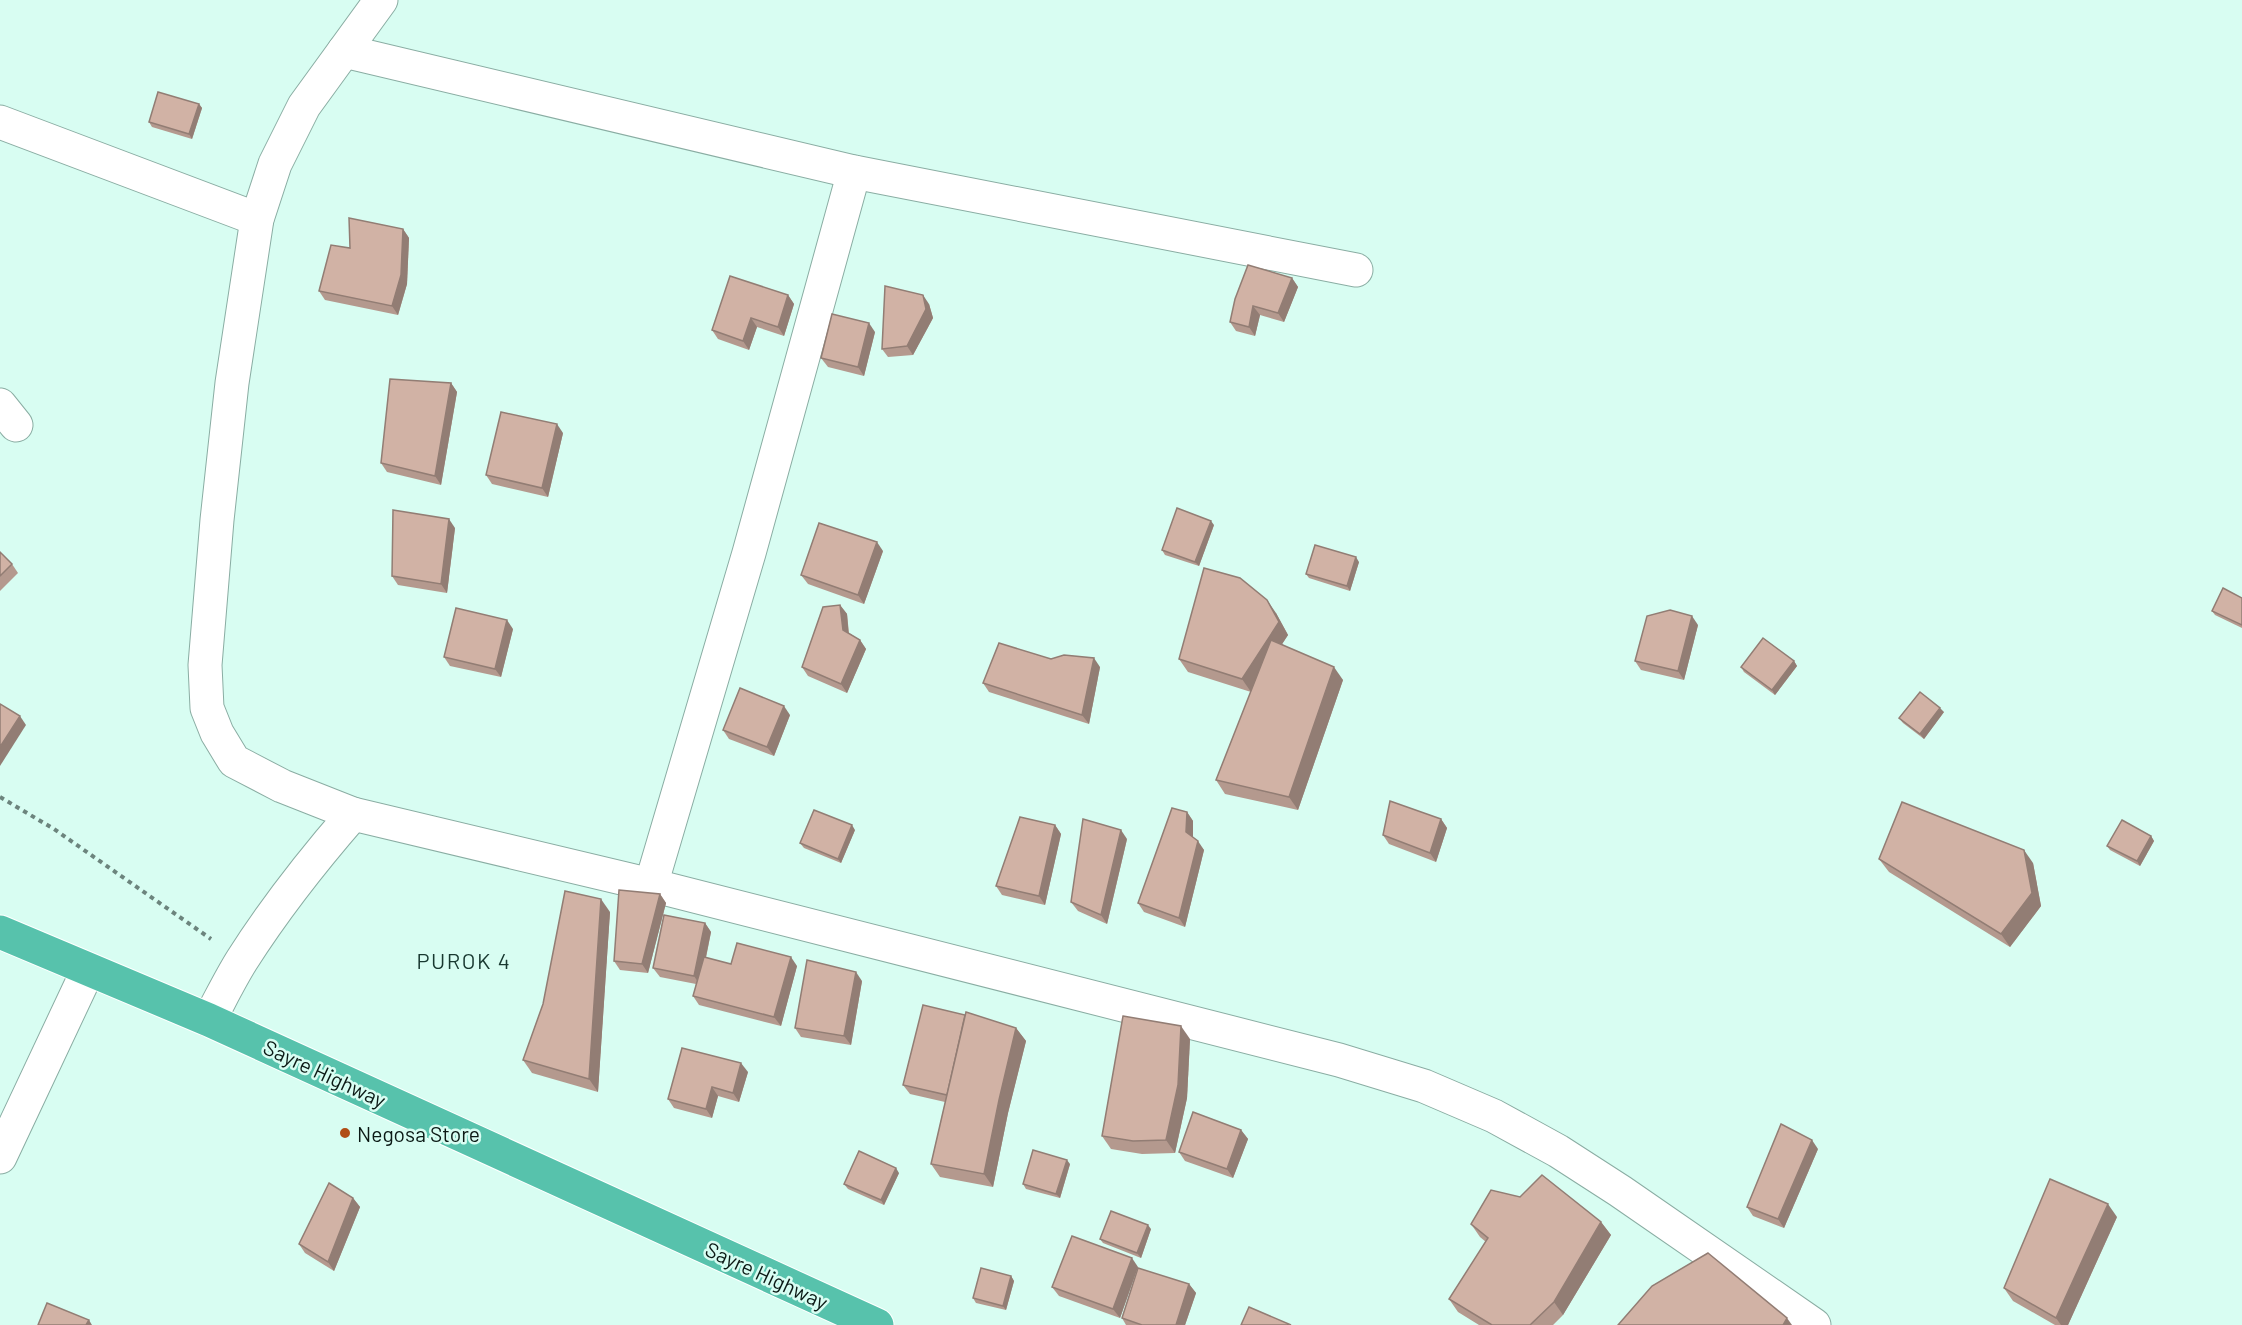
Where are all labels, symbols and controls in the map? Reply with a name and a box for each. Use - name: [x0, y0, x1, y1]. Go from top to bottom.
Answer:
- district label: PUROK 4: [417, 947, 511, 973]
- street label: Sayre Highway: [260, 1034, 390, 1112]
- place label: Negosa Store: [357, 1121, 480, 1146]
- marker: Negosa Store: [338, 1126, 352, 1140]
- street label: Sayre Highway: [702, 1236, 832, 1314]

